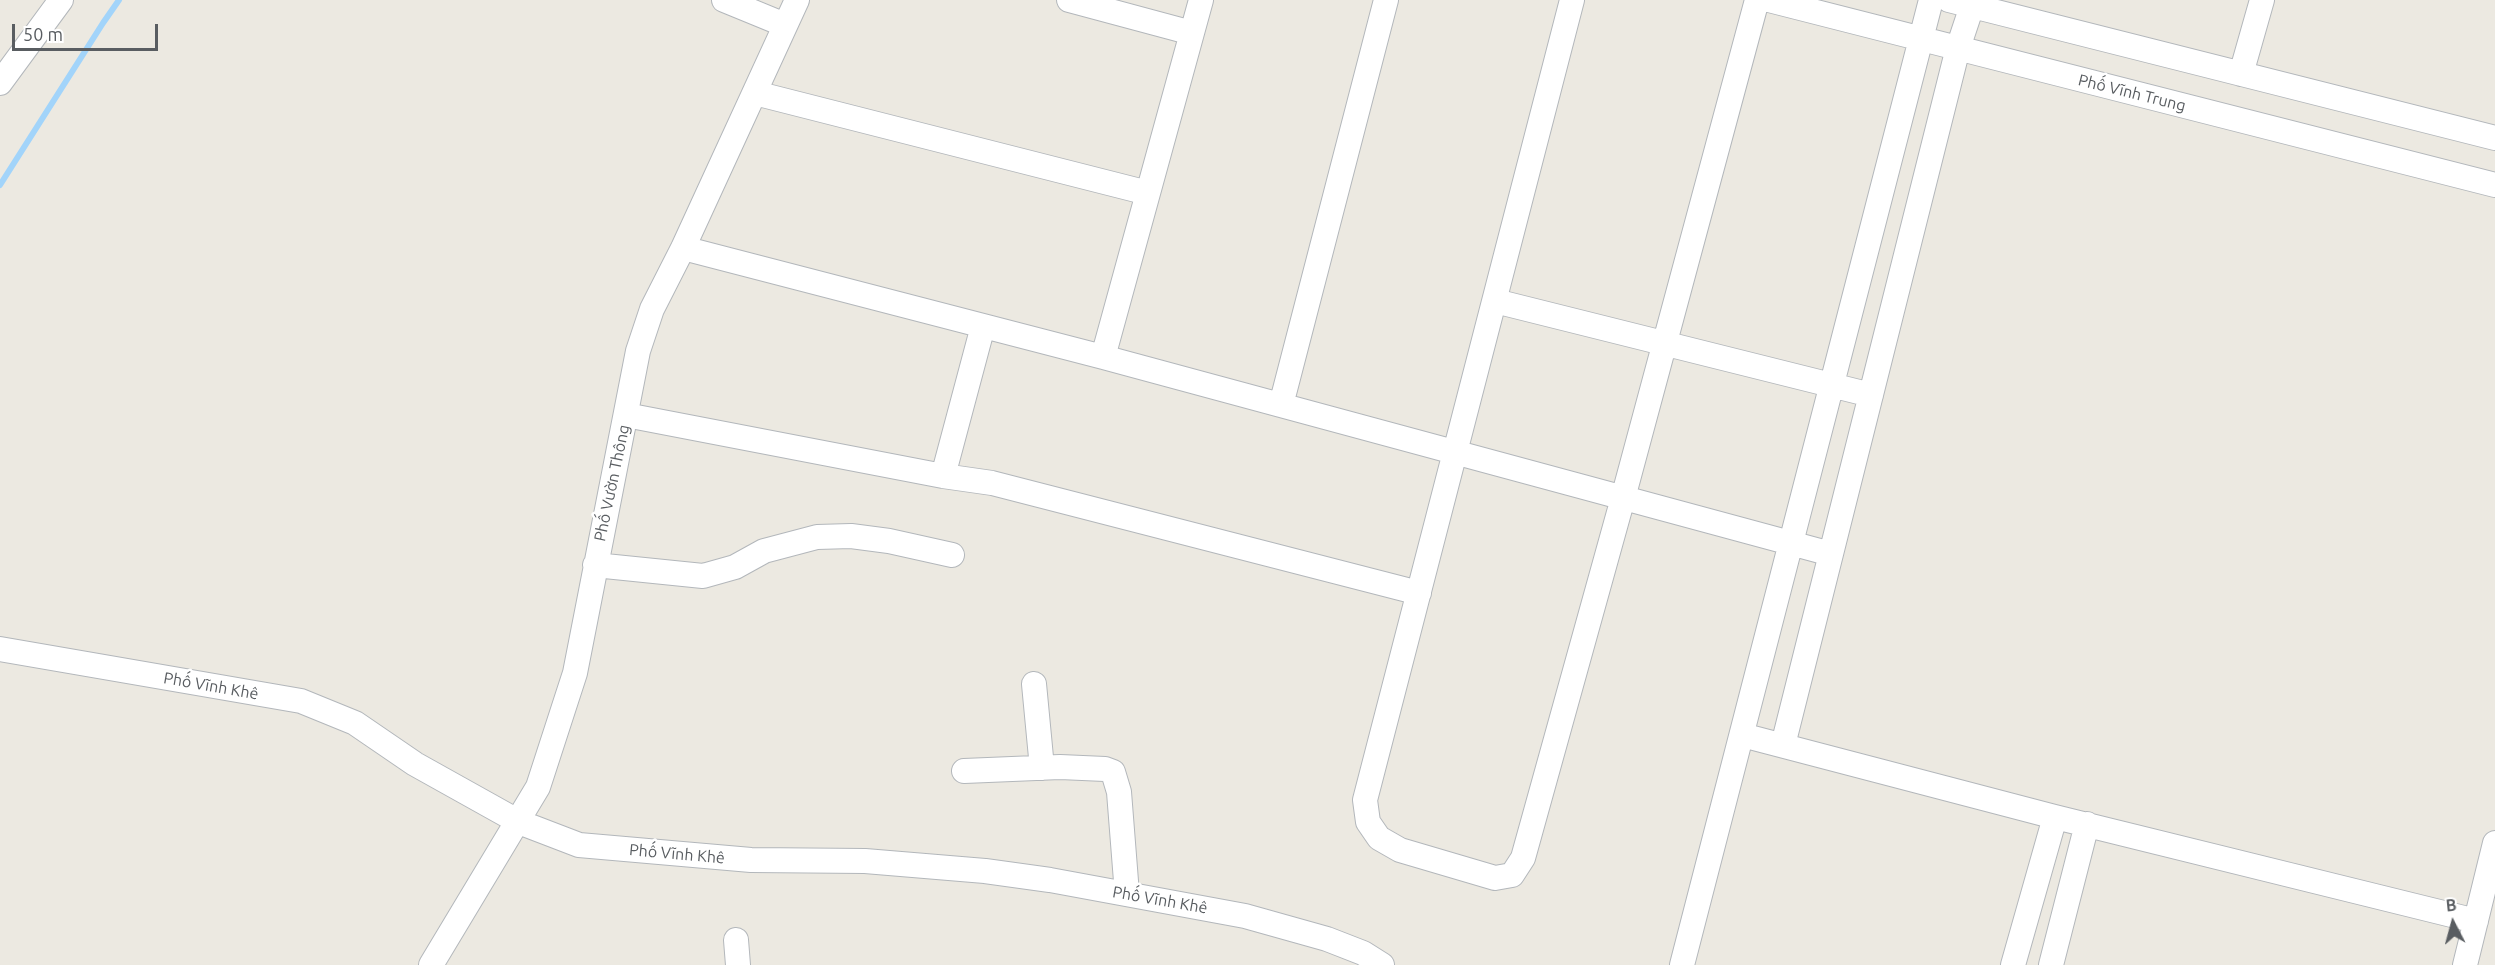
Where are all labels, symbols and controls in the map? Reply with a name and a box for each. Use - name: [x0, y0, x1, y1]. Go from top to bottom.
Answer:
- scale bar: [15, 12, 160, 50]
- text: 50 m: [23, 24, 63, 44]
- street label: Phố Vĩnh Trung: [2076, 70, 2188, 116]
- street label: Phố Vườn Thông: [590, 423, 634, 543]
- street label: Phố Vĩnh Khê: [162, 668, 260, 704]
- street label: Phố Vĩnh Khê: [628, 840, 726, 868]
- street label: Phố Vĩnh Khê: [1111, 882, 1209, 918]
- north arrow: [2423, 893, 2483, 953]
- text: B: [2445, 896, 2457, 915]

